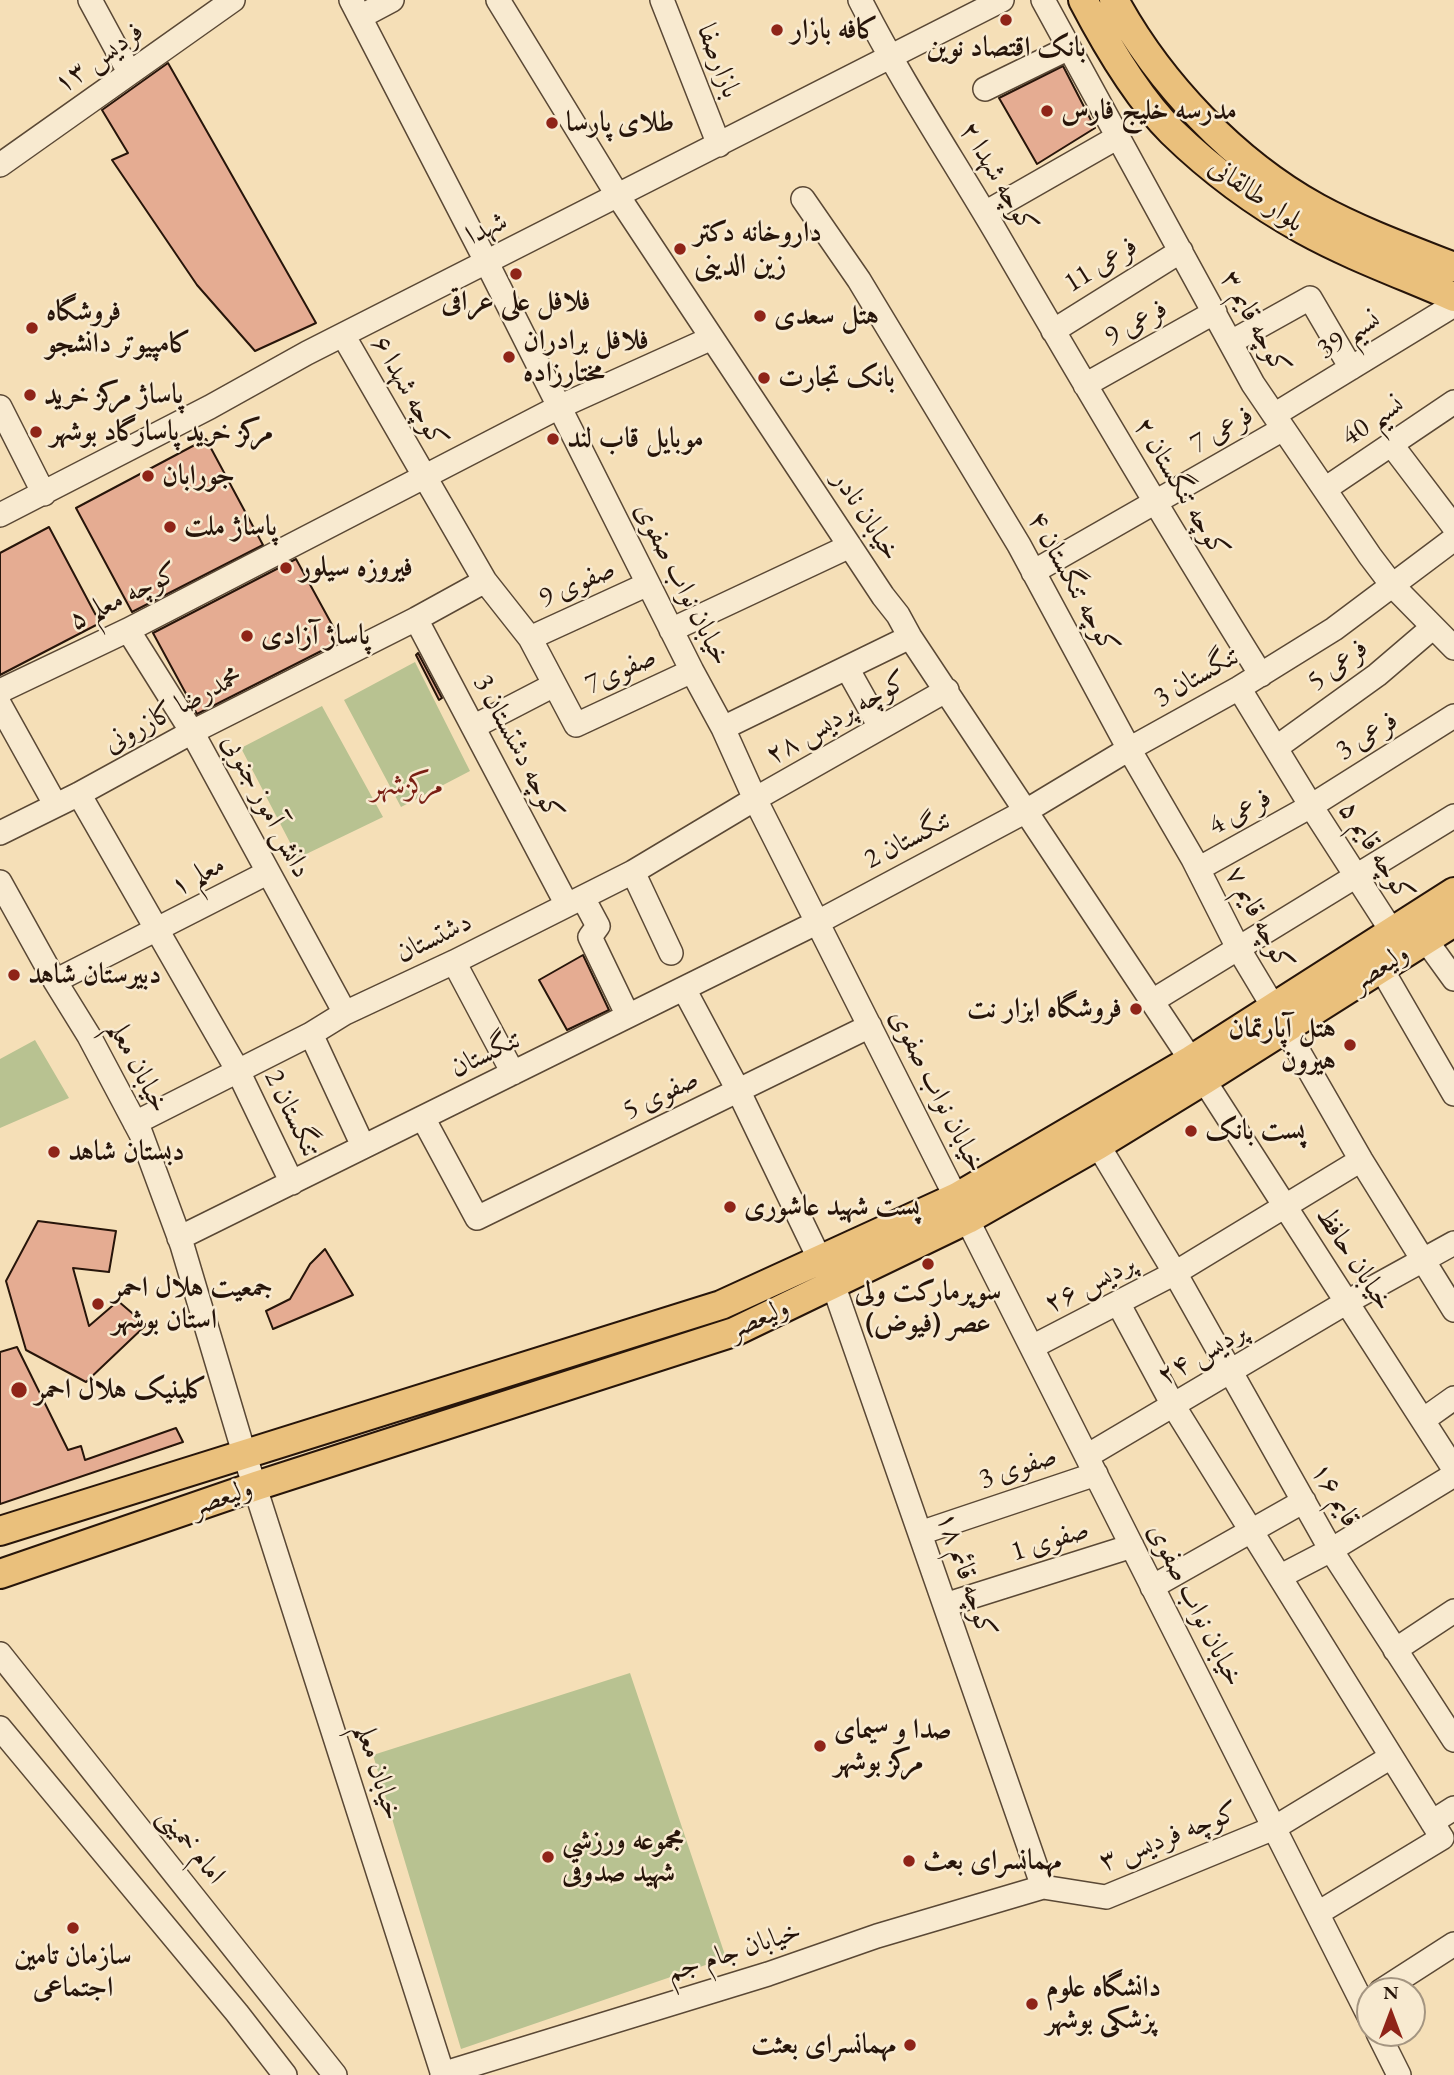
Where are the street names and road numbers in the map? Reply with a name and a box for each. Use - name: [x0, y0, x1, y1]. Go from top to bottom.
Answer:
- street label: فردیس ۱۳: [48, 15, 150, 101]
- street label: بازارصفا: [689, 19, 747, 103]
- street label: کوچه شهدا ۲: [951, 116, 1045, 240]
- street label: بلوار طالقانی: [1202, 150, 1310, 240]
- street label: شهدا: [461, 205, 513, 253]
- street label: فرعی 11: [1058, 229, 1144, 301]
- street label: کوچه قایم ۳: [1213, 265, 1297, 381]
- street label: فرعی 9: [1099, 292, 1173, 354]
- street label: نسیم 39: [1311, 303, 1387, 367]
- street label: کوچه شهدا ۶: [363, 329, 455, 455]
- street label: نسیم 40: [1335, 388, 1411, 454]
- street label: فرعی 7: [1185, 399, 1259, 461]
- street label: کوچه تنگستان ۲: [1126, 411, 1236, 565]
- street label: خیابان نادر: [825, 465, 907, 567]
- street label: خیابان نواب صفوی: [626, 497, 738, 671]
- street label: کوچه تنگستان ۴: [1020, 506, 1126, 660]
- street label: صفوی 9: [534, 552, 620, 616]
- street label: کوچه معلم ۵: [64, 556, 184, 638]
- street label: فرعی 5: [1301, 631, 1375, 699]
- street label: تنگستان 3: [1148, 639, 1246, 715]
- street label: صفوی7: [580, 640, 662, 702]
- street label: محمدرضا کازرونی: [98, 659, 248, 761]
- street label: کوچه پردیس ۲۸: [760, 664, 914, 772]
- street label: کوچه دشتستان 3: [465, 669, 571, 827]
- street label: فرعی 3: [1330, 704, 1404, 768]
- street label: دانش آموز جنوبی: [214, 728, 318, 884]
- street label: فرعی 4: [1203, 781, 1277, 843]
- street label: کوچه قایم ۵: [1331, 795, 1421, 909]
- street label: تنگستان 2: [858, 803, 958, 877]
- street label: معلم ۱: [165, 848, 231, 904]
- street label: کوچه قایم ۷: [1217, 861, 1301, 977]
- street label: دشتستان: [390, 905, 478, 971]
- street label: ولیعصر: [1344, 937, 1416, 999]
- street label: خیابان نواب صفوی: [881, 1004, 993, 1178]
- street label: خیابان معلم: [100, 1015, 176, 1119]
- street label: تنگستان: [445, 1022, 527, 1086]
- street label: صفوی 5: [618, 1062, 704, 1128]
- street label: تنگستان 2: [256, 1064, 328, 1164]
- street label: خیابان حافظ: [1308, 1201, 1400, 1317]
- street label: پردیس ۲۶: [1039, 1247, 1141, 1321]
- street label: ولیعصر: [723, 1291, 795, 1347]
- street label: پردیس ۲۴: [1151, 1315, 1253, 1393]
- street label: صفوی 3: [975, 1439, 1061, 1497]
- street label: قایم ۱۶: [1303, 1456, 1367, 1534]
- street label: ولیعصر: [187, 1472, 257, 1524]
- street label: کوچه قائم ۱۸: [929, 1508, 1003, 1642]
- street label: صفوی 1: [1007, 1513, 1093, 1569]
- street label: خیابان نواب صفوی: [1139, 1518, 1251, 1692]
- street label: خیابان معلم: [347, 1719, 409, 1825]
- street label: کوچه فردیس ۳: [1094, 1795, 1244, 1879]
- street label: امام خمینی: [150, 1801, 232, 1891]
- street label: خیابان جام جم: [662, 1914, 806, 1990]

